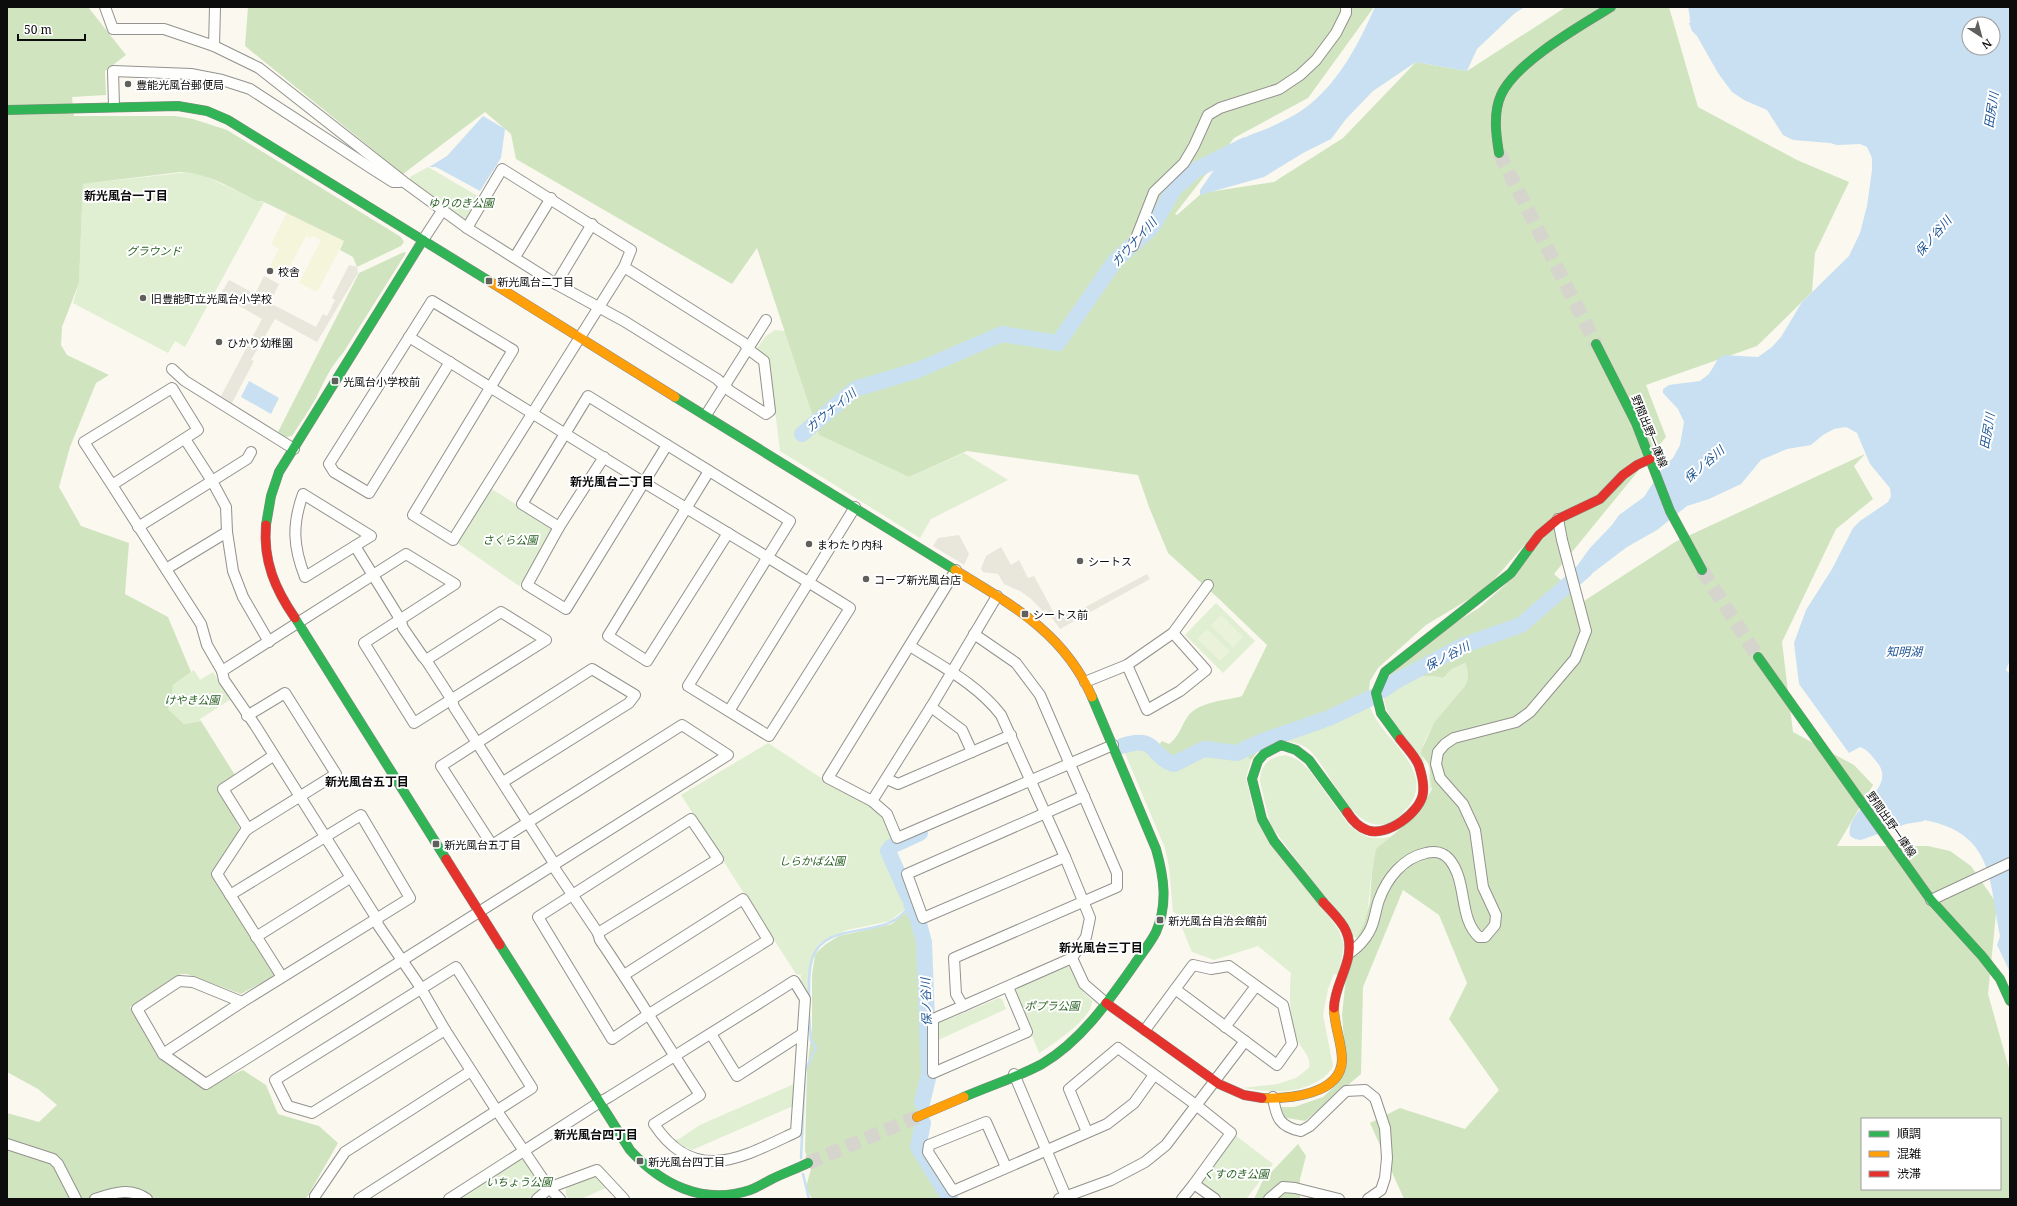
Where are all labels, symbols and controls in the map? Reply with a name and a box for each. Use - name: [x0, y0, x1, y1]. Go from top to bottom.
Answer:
- scale bar: [18, 16, 85, 42]
- north arrow: [1961, 16, 2001, 56]
- text: 50 m: [24, 21, 52, 38]
- text: N: [1979, 36, 1995, 53]
- place label: 豊能光風台郵便局: [136, 77, 224, 92]
- marker: 豊能光風台郵便局: [123, 79, 133, 89]
- water label: 田尻川: [1980, 89, 2003, 129]
- district label: 新光風台一丁目: [84, 187, 168, 204]
- park label: ゆりのき公園: [428, 195, 496, 210]
- water label: 保ノ谷川: [1911, 211, 1956, 260]
- water label: ガウナイ川: [1108, 213, 1162, 270]
- park label: グラウンド: [127, 243, 182, 258]
- place label: 校舎: [278, 264, 300, 279]
- marker: 校舎: [265, 266, 275, 276]
- place label: 新光風台二丁目: [497, 274, 574, 289]
- marker: 新光風台二丁目: [484, 276, 494, 286]
- place label: 旧豊能町立光風台小学校: [151, 291, 272, 306]
- marker: 旧豊能町立光風台小学校: [138, 293, 148, 303]
- place label: ひかり幼稚園: [227, 335, 293, 350]
- marker: ひかり幼稚園: [214, 337, 224, 347]
- place label: 光風台小学校前: [343, 374, 420, 389]
- marker: 光風台小学校前: [330, 376, 340, 386]
- water label: ガウナイ川: [802, 383, 861, 435]
- street label: 野間出野一庫線: [1629, 392, 1671, 470]
- water label: 田尻川: [1976, 410, 1999, 450]
- water label: 保ノ谷川: [1680, 441, 1729, 486]
- district label: 新光風台二丁目: [570, 473, 654, 490]
- park label: さくら公園: [483, 532, 539, 547]
- place label: まわたり内科: [817, 537, 883, 552]
- marker: まわたり内科: [804, 539, 814, 549]
- place label: シートス: [1088, 554, 1132, 569]
- marker: シートス: [1075, 556, 1085, 566]
- place label: コープ新光風台店: [874, 572, 961, 587]
- marker: コープ新光風台店: [861, 574, 871, 584]
- place label: シートス前: [1033, 607, 1088, 622]
- marker: シートス前: [1020, 609, 1030, 619]
- water label: 保ノ谷川: [1422, 637, 1474, 674]
- water label: 知明湖: [1886, 643, 1924, 660]
- park label: けやき公園: [165, 692, 221, 707]
- district label: 新光風台五丁目: [325, 773, 409, 790]
- street label: 野間出野一庫線: [1864, 788, 1920, 860]
- place label: 新光風台五丁目: [444, 837, 521, 852]
- marker: 新光風台五丁目: [431, 839, 441, 849]
- park label: しらかば公園: [779, 853, 847, 868]
- place label: 新光風台自治会館前: [1168, 913, 1267, 928]
- marker: 新光風台自治会館前: [1155, 915, 1165, 925]
- district label: 新光風台三丁目: [1059, 939, 1143, 956]
- water label: 保ノ谷川: [917, 976, 935, 1026]
- park label: ポプラ公園: [1025, 998, 1081, 1013]
- legend: [1861, 1118, 2001, 1190]
- text: 順調: [1897, 1125, 1921, 1142]
- district label: 新光風台四丁目: [554, 1126, 638, 1143]
- text: 混雑: [1897, 1145, 1921, 1162]
- place label: 新光風台四丁目: [648, 1154, 725, 1169]
- marker: 新光風台四丁目: [635, 1156, 645, 1166]
- text: 渋滞: [1897, 1165, 1921, 1182]
- park label: くすのき公園: [1203, 1166, 1271, 1181]
- park label: いちょう公園: [486, 1174, 554, 1189]

